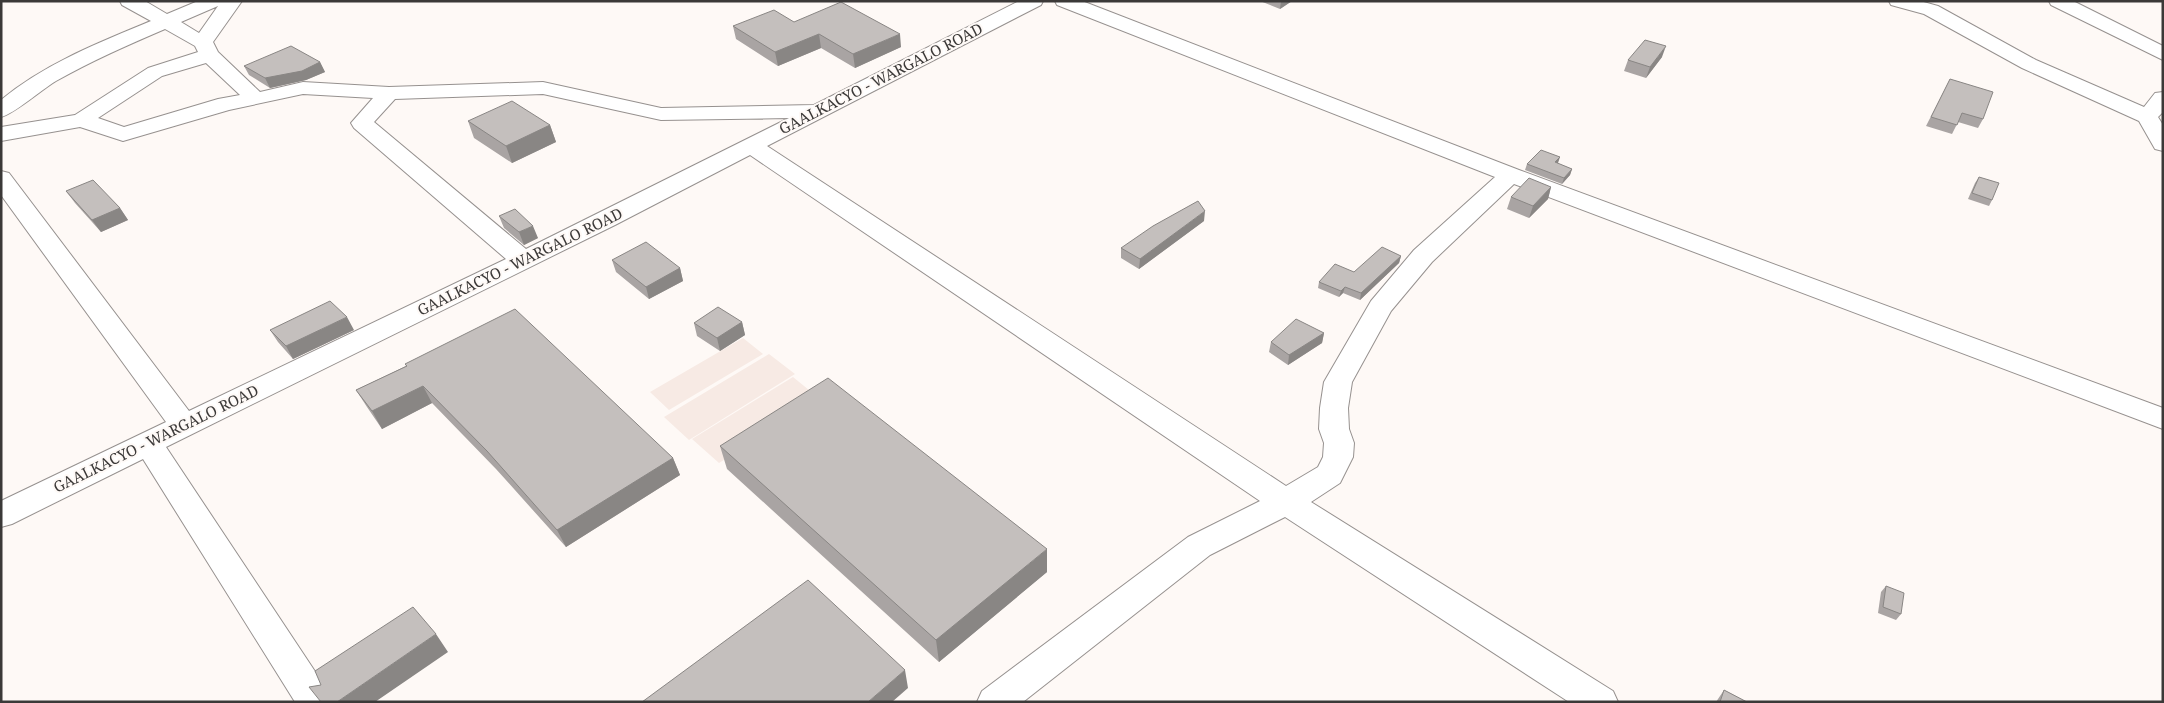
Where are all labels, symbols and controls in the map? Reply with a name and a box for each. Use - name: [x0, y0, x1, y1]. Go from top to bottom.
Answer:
- street label: GAALKACYO - WARGALO ROAD: [775, 18, 986, 138]
- street label: GAALKACYO - WARGALO ROAD: [414, 203, 626, 320]
- street label: GAALKACYO - WARGALO ROAD: [50, 380, 262, 497]

